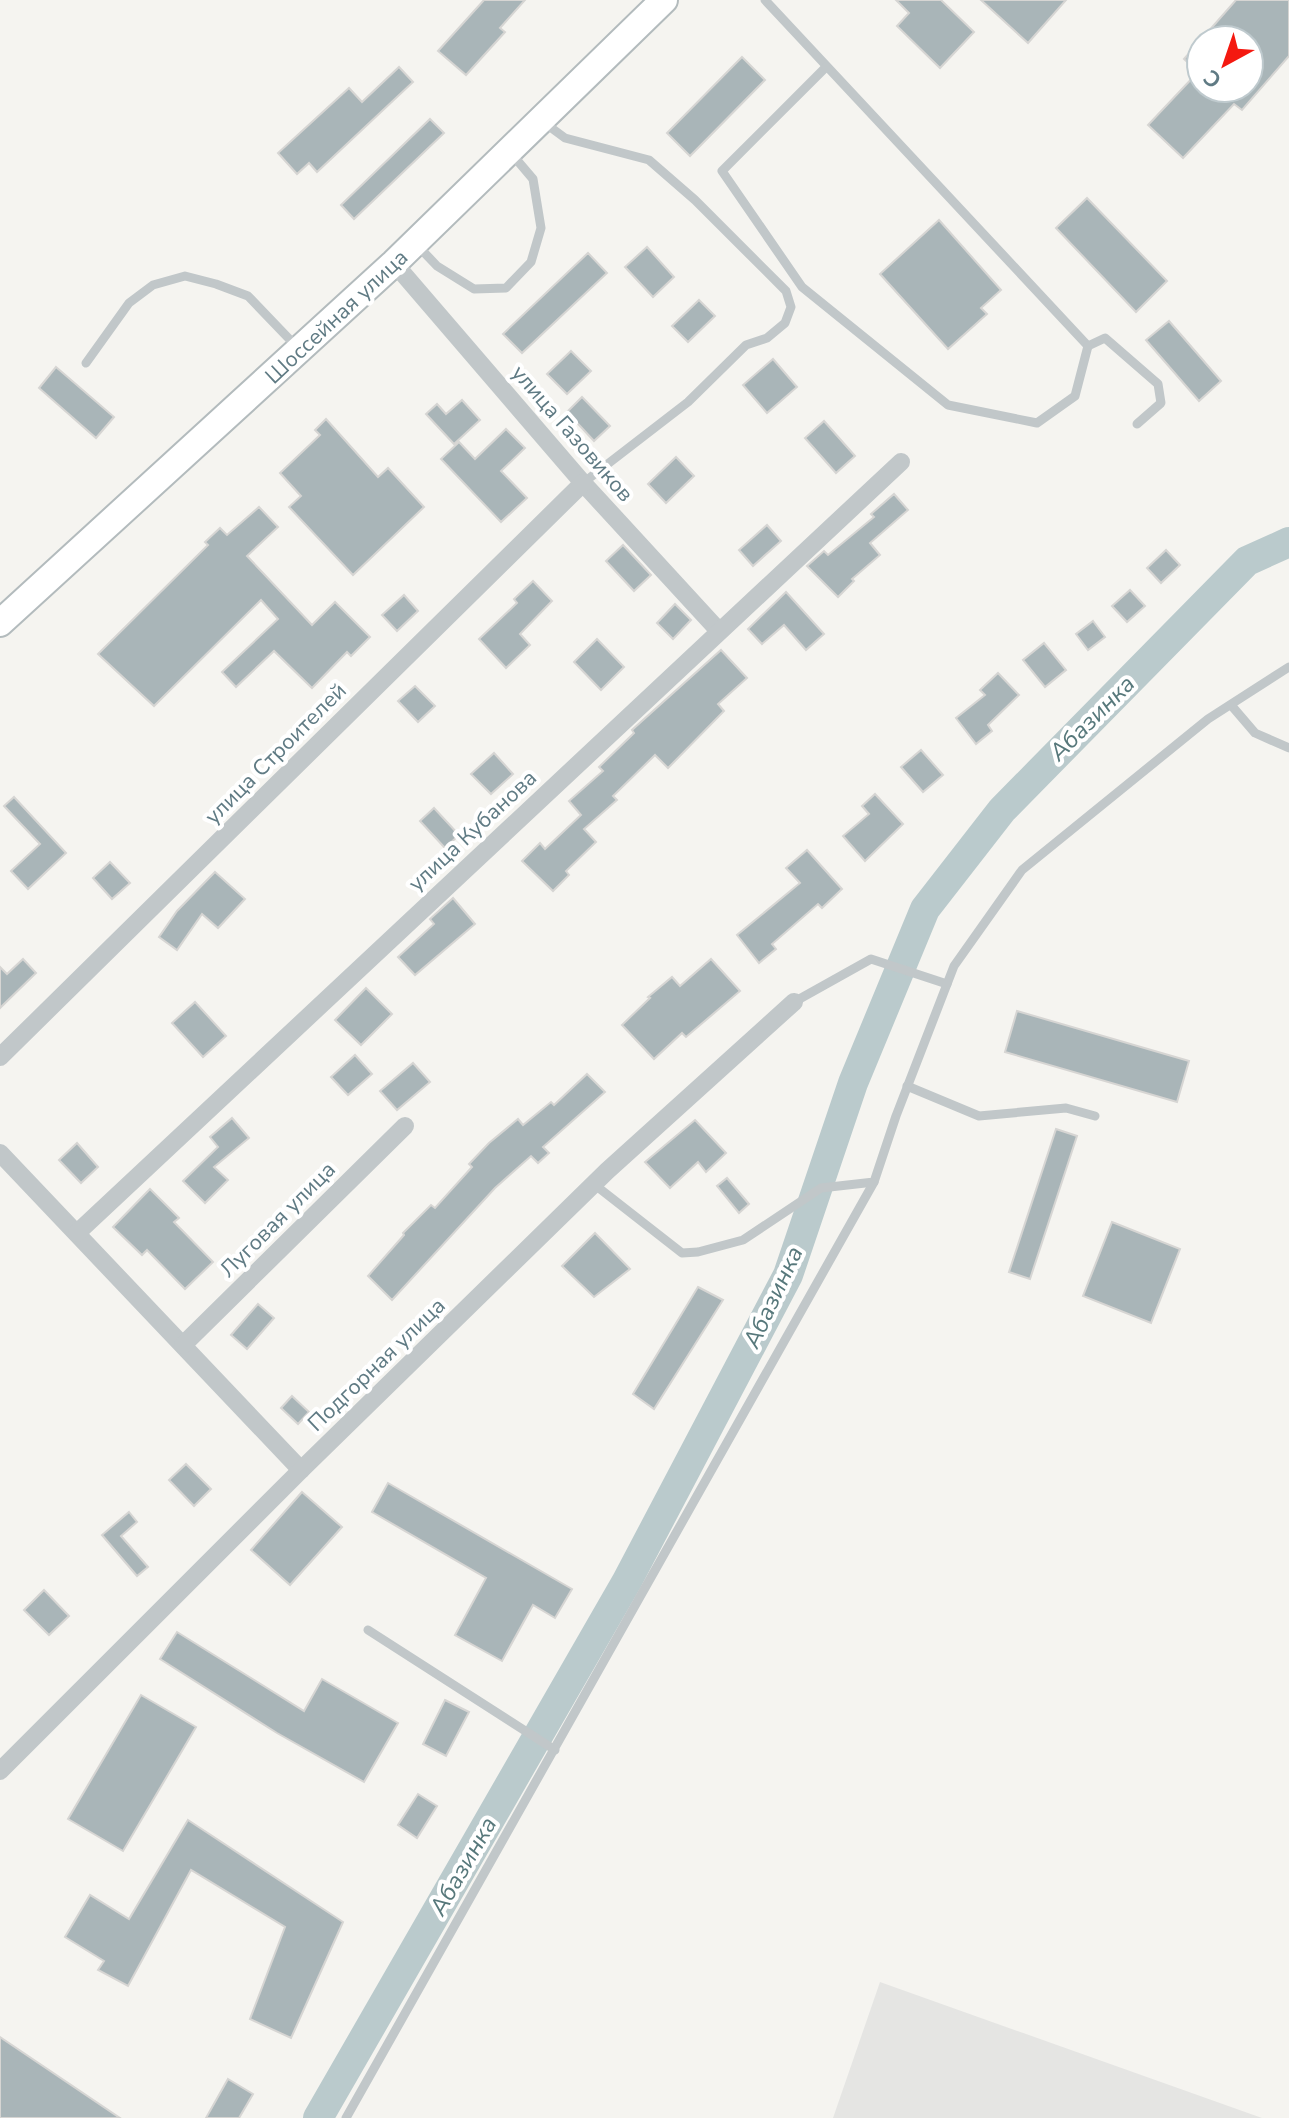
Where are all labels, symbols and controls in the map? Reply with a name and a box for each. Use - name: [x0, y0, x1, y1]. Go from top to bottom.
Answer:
- north arrow: [1185, 24, 1265, 104]
- text: С: [1197, 62, 1228, 95]
- street label: Шоссейная улица: [259, 243, 415, 391]
- street label: улица Газовиков: [504, 359, 640, 508]
- water label: Абазинка: [1041, 668, 1142, 769]
- street label: улица Строителей: [198, 676, 353, 831]
- street label: улица Кубанова: [402, 763, 544, 898]
- street label: Луговая улица: [213, 1155, 342, 1284]
- water label: Абазинка: [735, 1241, 811, 1354]
- street label: Подгорная улица: [301, 1291, 452, 1438]
- water label: Абазинка: [421, 1811, 504, 1922]

